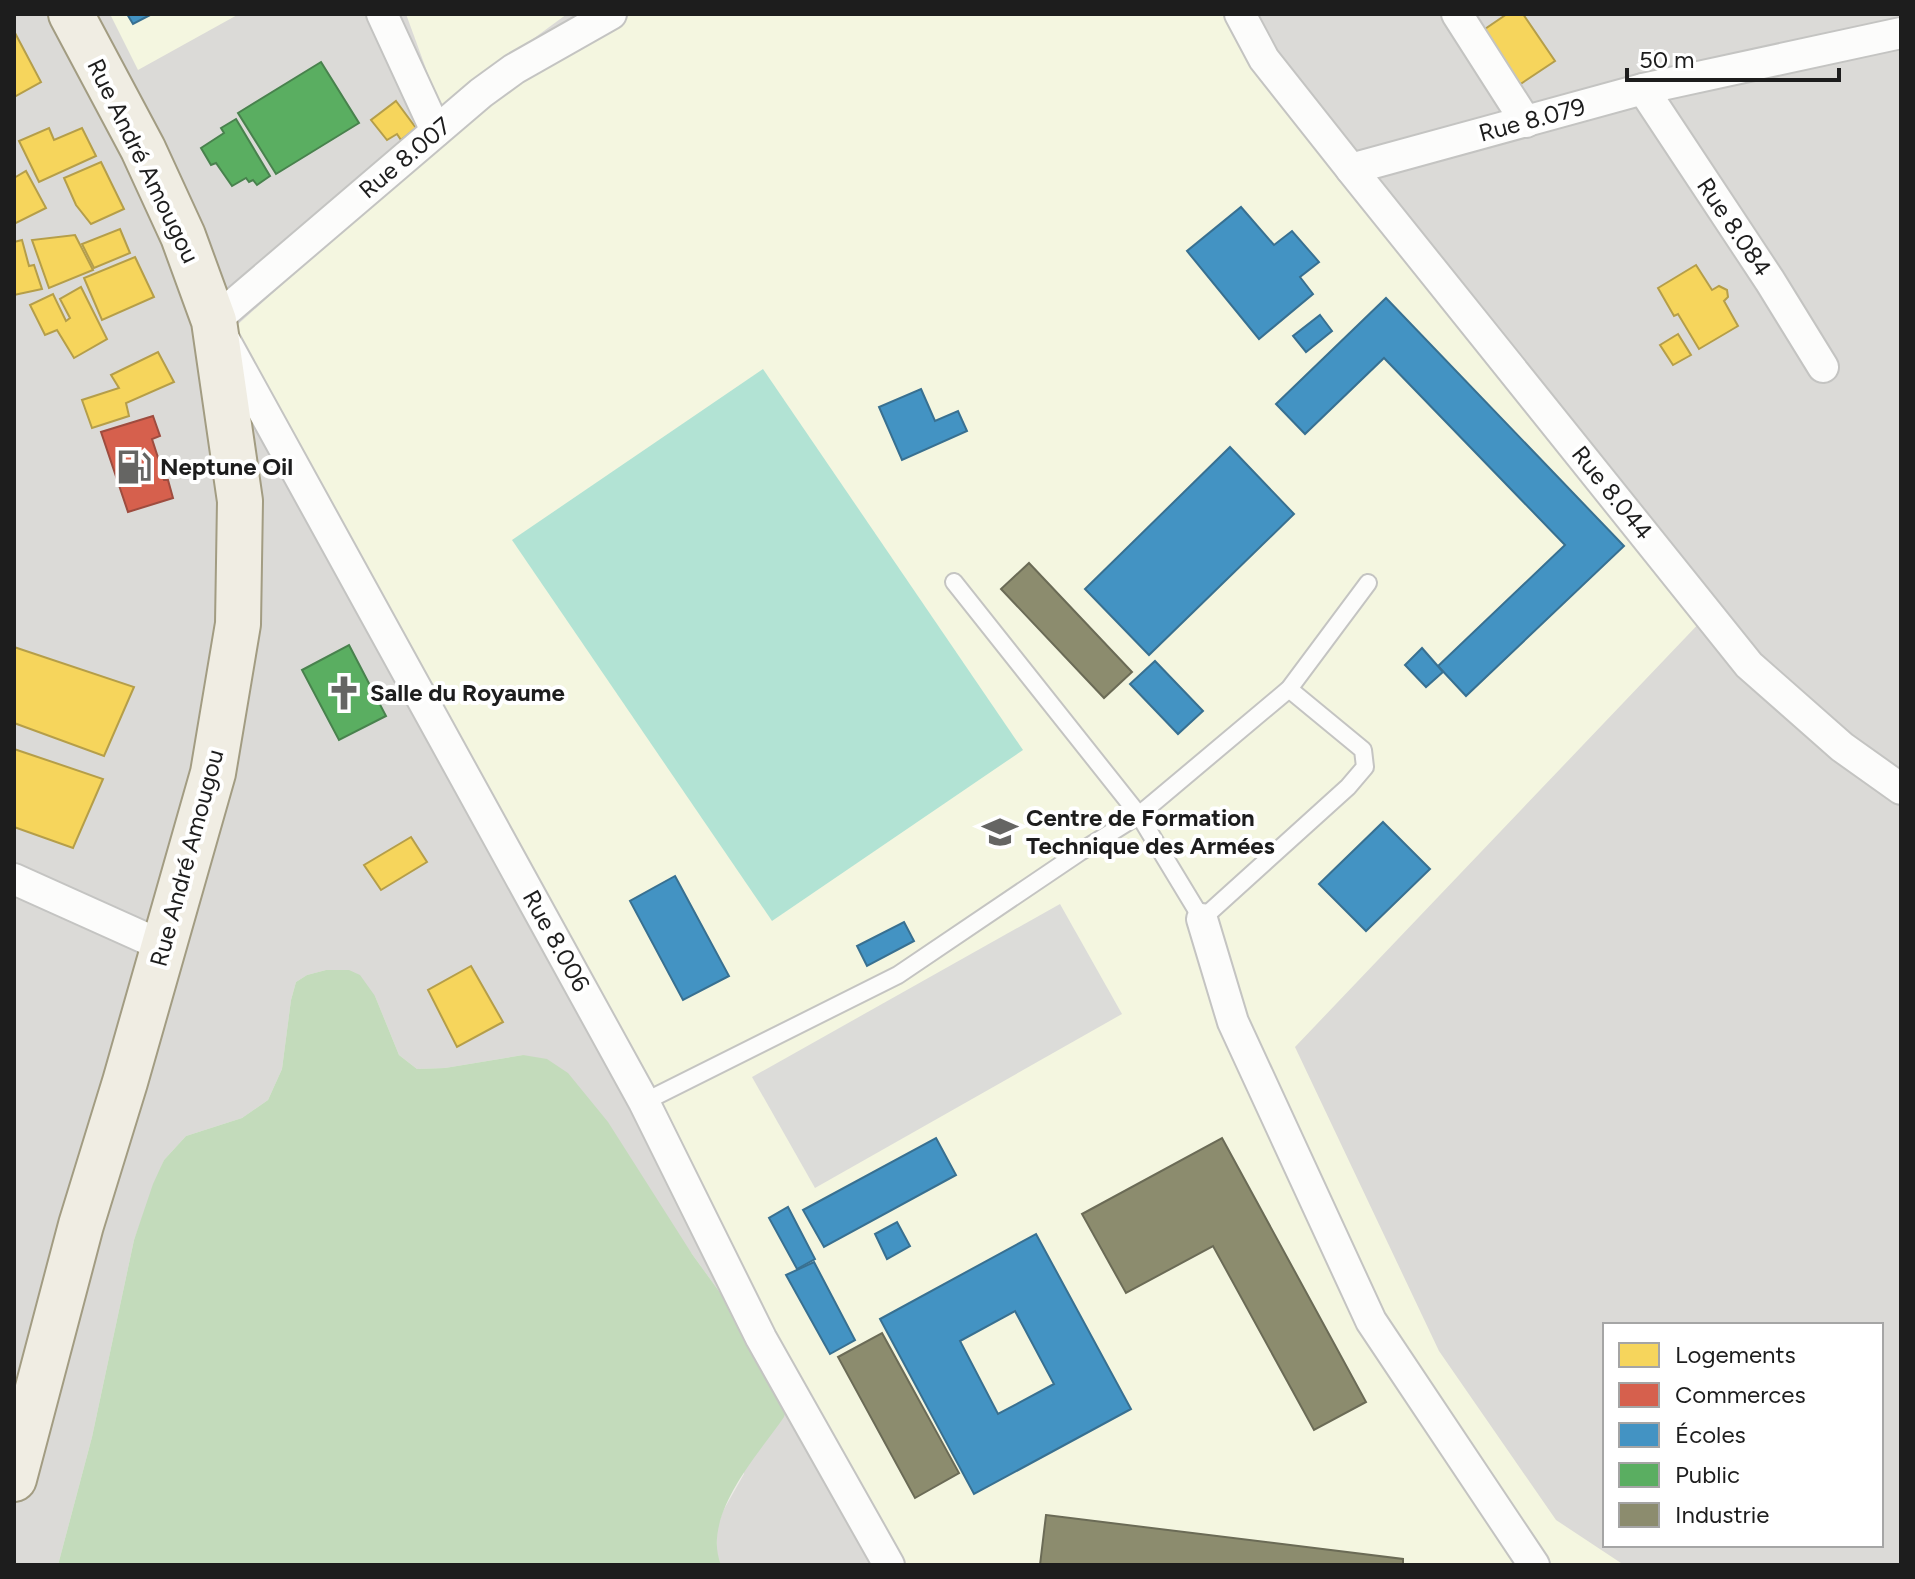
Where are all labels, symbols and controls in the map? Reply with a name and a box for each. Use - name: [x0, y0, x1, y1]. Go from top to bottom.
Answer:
- scale bar: [1627, 32, 1839, 82]
- text: 50 m: [1639, 45, 1695, 74]
- street label: Rue André Amougou: [81, 54, 206, 268]
- street label: Rue 8.079: [1475, 91, 1588, 148]
- street label: Rue 8.007: [353, 111, 457, 204]
- street label: Rue 8.084: [1691, 172, 1778, 281]
- street label: Rue 8.044: [1566, 440, 1659, 546]
- fuel station icon: Neptune Oil: [115, 448, 153, 486]
- place label: Neptune Oil: [160, 452, 293, 481]
- church icon: Salle du Royaume: [325, 674, 363, 712]
- place label: Salle du Royaume: [370, 678, 565, 707]
- street label: Rue André Amougou: [144, 746, 229, 970]
- place label: Centre de Formation Technique des Armées: [1026, 803, 1275, 860]
- school or university icon: Centre de Formation Technique des Armées: [981, 813, 1019, 851]
- street label: Rue 8.006: [517, 885, 596, 997]
- legend: [1603, 1323, 1883, 1547]
- text: Logements: [1675, 1340, 1796, 1369]
- text: Commerces: [1675, 1380, 1806, 1409]
- text: Écoles: [1675, 1420, 1746, 1449]
- text: Public: [1675, 1460, 1740, 1489]
- text: Industrie: [1675, 1500, 1769, 1529]

